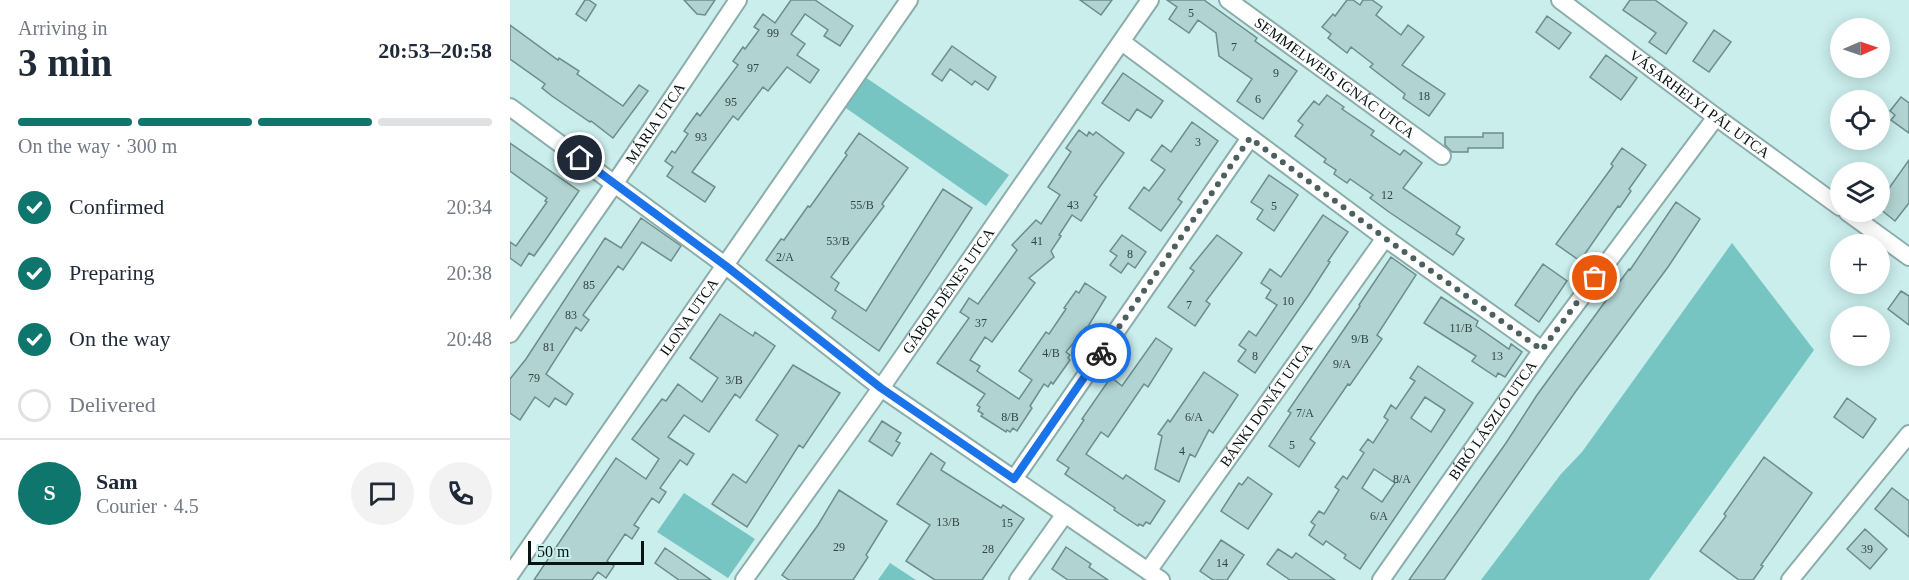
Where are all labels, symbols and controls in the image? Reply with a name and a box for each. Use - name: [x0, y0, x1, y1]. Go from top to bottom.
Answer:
- house number: 5: [1188, 6, 1194, 20]
- street label: SEMMELWEIS IGNÁC UTCA: [1252, 14, 1418, 141]
- text: Arriving in: [18, 17, 107, 39]
- north arrow: [1830, 18, 1890, 78]
- map controls: [1830, 18, 1890, 366]
- house number: 99: [767, 26, 779, 40]
- text: 20:53–20:58: [378, 38, 492, 63]
- house number: 7: [1231, 40, 1237, 54]
- text: 3 min: [18, 41, 112, 84]
- street label: VÁSÁRHELYI PÁL UTCA: [1626, 47, 1773, 161]
- house number: 97: [747, 61, 759, 75]
- house number: 9: [1273, 66, 1279, 80]
- street label: MÁRIA UTCA: [622, 80, 688, 167]
- house number: 18: [1418, 89, 1430, 103]
- button: locate: [1830, 90, 1890, 150]
- house number: 6: [1255, 92, 1261, 106]
- house number: 95: [725, 95, 737, 109]
- house number: 93: [695, 130, 707, 144]
- pin: [554, 132, 605, 183]
- text: On the way · 300 m: [18, 135, 177, 157]
- house number: 3: [1195, 135, 1201, 149]
- icon: home: [563, 141, 596, 174]
- button: layers: [1830, 162, 1890, 222]
- house number: 12: [1381, 188, 1393, 202]
- icon: check: [18, 191, 51, 224]
- text: Confirmed: [69, 194, 164, 219]
- text: 20:34: [446, 196, 492, 218]
- house number: 55/B: [850, 198, 874, 212]
- house number: 43: [1067, 198, 1079, 212]
- house number: 5: [1271, 199, 1277, 213]
- street label: GÁBOR DÉNES UTCA: [899, 225, 998, 357]
- house number: 53/B: [826, 234, 850, 248]
- house number: 41: [1031, 234, 1043, 248]
- button: +: [1830, 234, 1890, 294]
- house number: 8: [1127, 247, 1133, 261]
- house number: 2/A: [776, 250, 794, 264]
- pin: [1569, 252, 1620, 303]
- icon: check: [18, 257, 51, 290]
- text: Preparing: [69, 260, 155, 285]
- icon: bag: [1578, 261, 1611, 294]
- text: 20:38: [446, 262, 492, 284]
- street label: ILONA UTCA: [657, 275, 721, 359]
- house number: 85: [583, 278, 595, 292]
- house number: 10: [1282, 294, 1294, 308]
- house number: 7: [1186, 298, 1192, 312]
- button: −: [1830, 306, 1890, 366]
- house number: 83: [565, 308, 577, 322]
- house number: 37: [975, 316, 987, 330]
- house number: 11/B: [1450, 321, 1472, 335]
- icon: check: [18, 323, 51, 356]
- courier: [1071, 323, 1131, 383]
- text: On the way: [69, 326, 170, 351]
- text: 20:48: [446, 328, 492, 350]
- house number: 9/B: [1351, 332, 1369, 346]
- icon: bike: [1085, 337, 1118, 370]
- house number: 81: [543, 340, 555, 354]
- street label: BÁNKI DONÁT UTCA: [1217, 340, 1316, 470]
- house number: 4/B: [1042, 346, 1060, 360]
- house number: 8: [1252, 349, 1258, 363]
- house number: 13: [1491, 349, 1503, 363]
- house number: 9/A: [1333, 357, 1351, 371]
- street label: BÍRÓ LÁSZLÓ UTCA: [1446, 357, 1540, 483]
- house number: 79: [528, 371, 540, 385]
- house number: 3/B: [725, 373, 743, 387]
- text: Delivered: [69, 392, 156, 417]
- house number: 7/A: [1296, 406, 1314, 420]
- house number: 8/B: [1001, 410, 1019, 424]
- house number: 6/A: [1185, 410, 1203, 424]
- house number: 5: [1289, 438, 1295, 452]
- house number: 4: [1179, 444, 1185, 458]
- button: chat: [351, 462, 414, 525]
- button: phone: [429, 462, 492, 525]
- text: Sam: [96, 469, 138, 494]
- house number: 8/A: [1393, 472, 1411, 486]
- text: S: [43, 480, 56, 505]
- text: Courier · 4.5: [96, 495, 199, 517]
- house number: 6/A: [1370, 509, 1388, 523]
- house number: 13/B: [936, 515, 960, 529]
- house number: 15: [1001, 516, 1013, 530]
- scale bar: [528, 538, 644, 566]
- house number: 29: [833, 540, 845, 554]
- house number: 28: [982, 542, 994, 556]
- house number: 39: [1861, 542, 1873, 556]
- text: 50 m: [537, 543, 569, 560]
- house number: 14: [1216, 556, 1228, 570]

